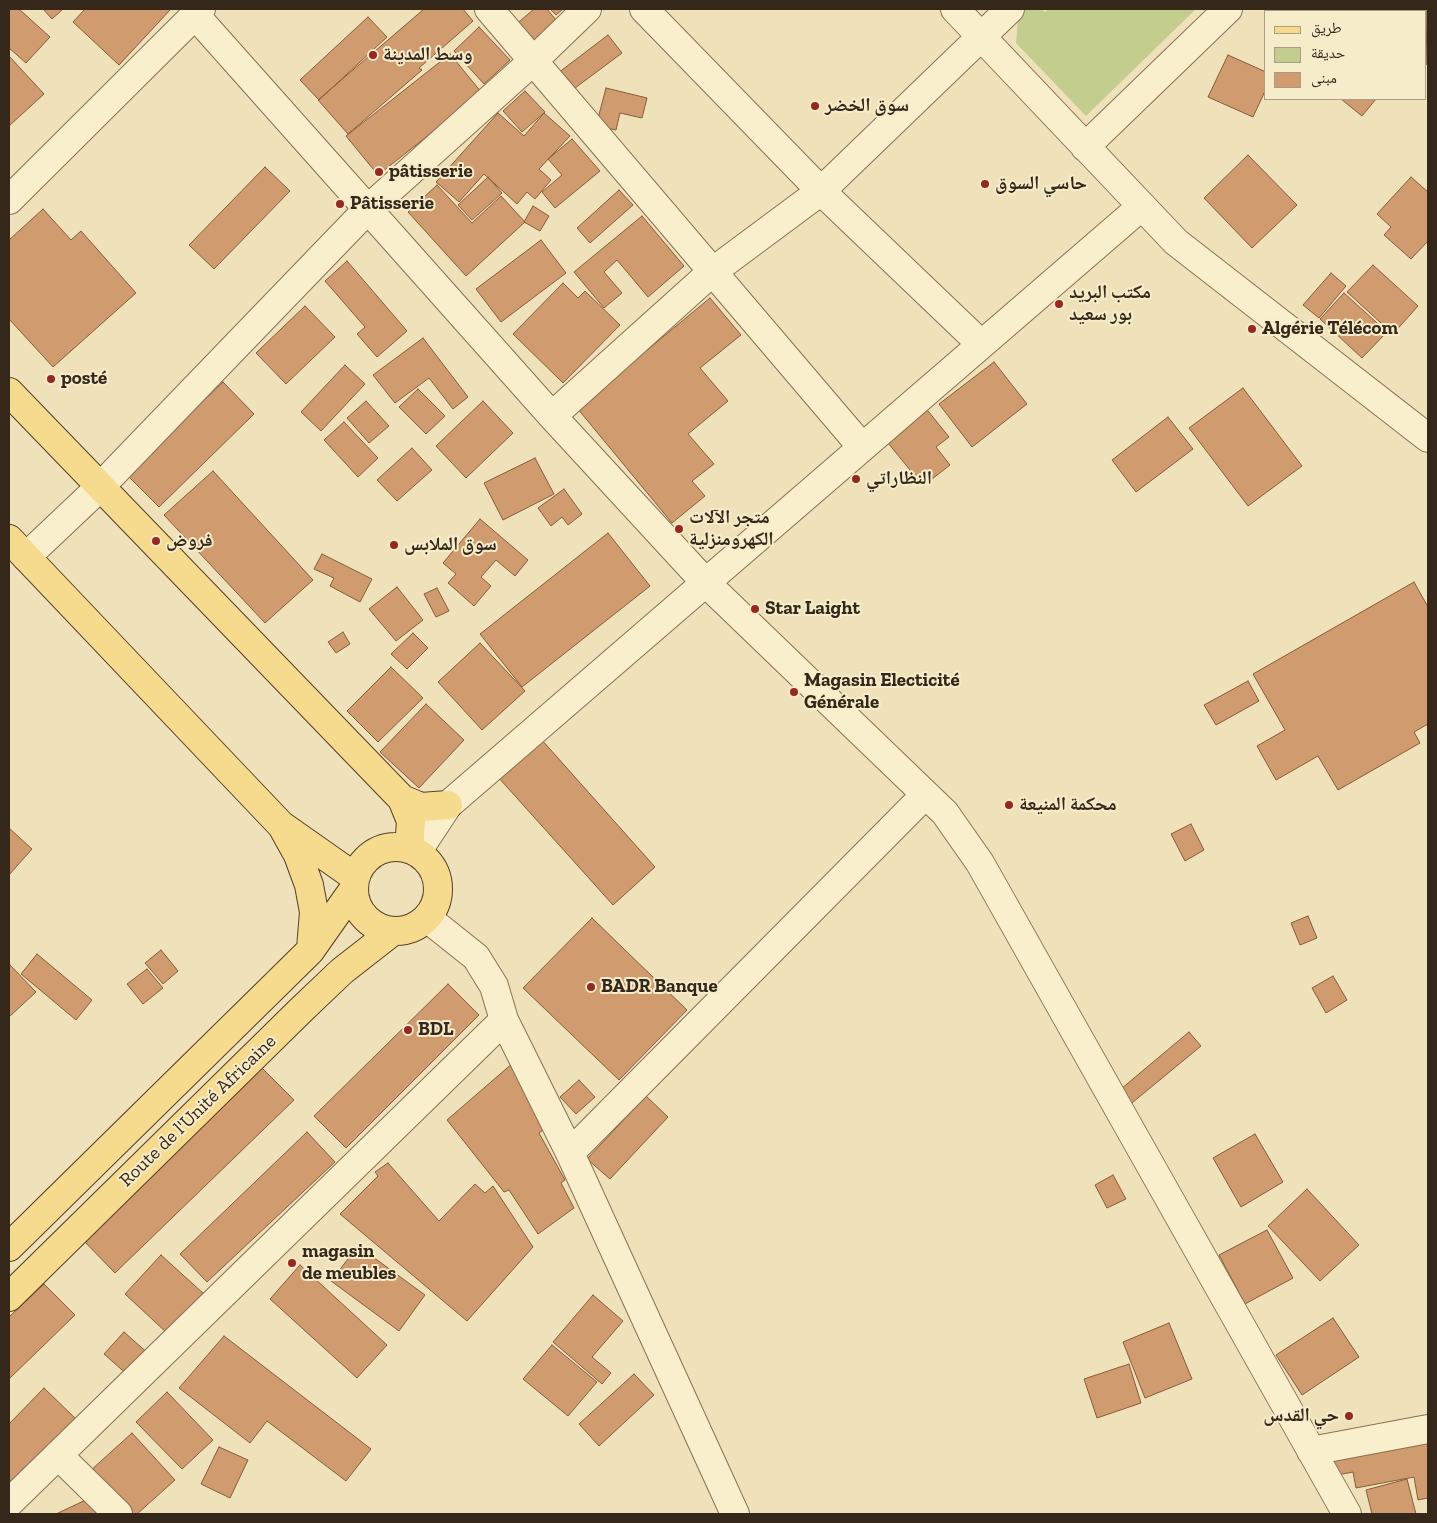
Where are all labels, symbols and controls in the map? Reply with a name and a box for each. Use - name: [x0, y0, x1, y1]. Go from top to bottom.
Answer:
- legend: [1264, 10, 1427, 100]
- text: طريق: [1311, 19, 1342, 37]
- place label: وسط المدينة: [383, 44, 473, 66]
- text: حديقة: [1311, 44, 1345, 62]
- marker: وسط المدينة: [367, 49, 379, 61]
- text: مبنى: [1311, 69, 1337, 87]
- place label: سوق الخضر: [825, 95, 909, 117]
- marker: سوق الخضر: [809, 100, 821, 112]
- place label: pâtisserie: [389, 161, 473, 183]
- marker: pâtisserie: [373, 166, 385, 178]
- place label: حاسي السوق: [995, 173, 1087, 195]
- marker: حاسي السوق: [979, 178, 991, 190]
- place label: Pâtisserie: [350, 193, 434, 215]
- marker: Pâtisserie: [334, 198, 346, 210]
- place label: مكتب البريد بور سعيد: [1069, 282, 1151, 326]
- marker: مكتب البريد بور سعيد: [1053, 298, 1065, 310]
- place label: Algérie Télécom: [1262, 318, 1398, 340]
- marker: Algérie Télécom: [1246, 323, 1258, 335]
- place label: posté: [61, 368, 107, 390]
- marker: posté: [45, 373, 57, 385]
- place label: النظاراتي: [866, 468, 932, 490]
- marker: النظاراتي: [850, 473, 862, 485]
- place label: متجر الآلات الكهرومنزلية: [689, 507, 774, 551]
- marker: متجر الآلات الكهرومنزلية: [673, 523, 685, 535]
- place label: فروض: [166, 530, 213, 552]
- place label: سوق الملابس: [404, 534, 497, 556]
- marker: فروض: [150, 535, 162, 547]
- marker: سوق الملابس: [388, 539, 400, 551]
- place label: Star Laight: [765, 598, 860, 620]
- marker: Star Laight: [749, 603, 761, 615]
- place label: Magasin Electicité Générale: [804, 670, 960, 714]
- marker: Magasin Electicité Générale: [788, 686, 800, 698]
- place label: محكمة المنيعة: [1019, 794, 1117, 816]
- marker: محكمة المنيعة: [1003, 799, 1015, 811]
- place label: BADR Banque: [601, 976, 718, 998]
- marker: BADR Banque: [585, 981, 597, 993]
- place label: BDL: [418, 1019, 453, 1041]
- marker: BDL: [402, 1024, 414, 1036]
- street label: Route de l'Unité Africaine: [115, 1030, 281, 1192]
- place label: magasin de meubles: [302, 1241, 396, 1285]
- marker: magasin de meubles: [286, 1257, 298, 1269]
- place label: حي القدس: [1263, 1405, 1339, 1427]
- marker: حي القدس: [1343, 1410, 1355, 1422]

